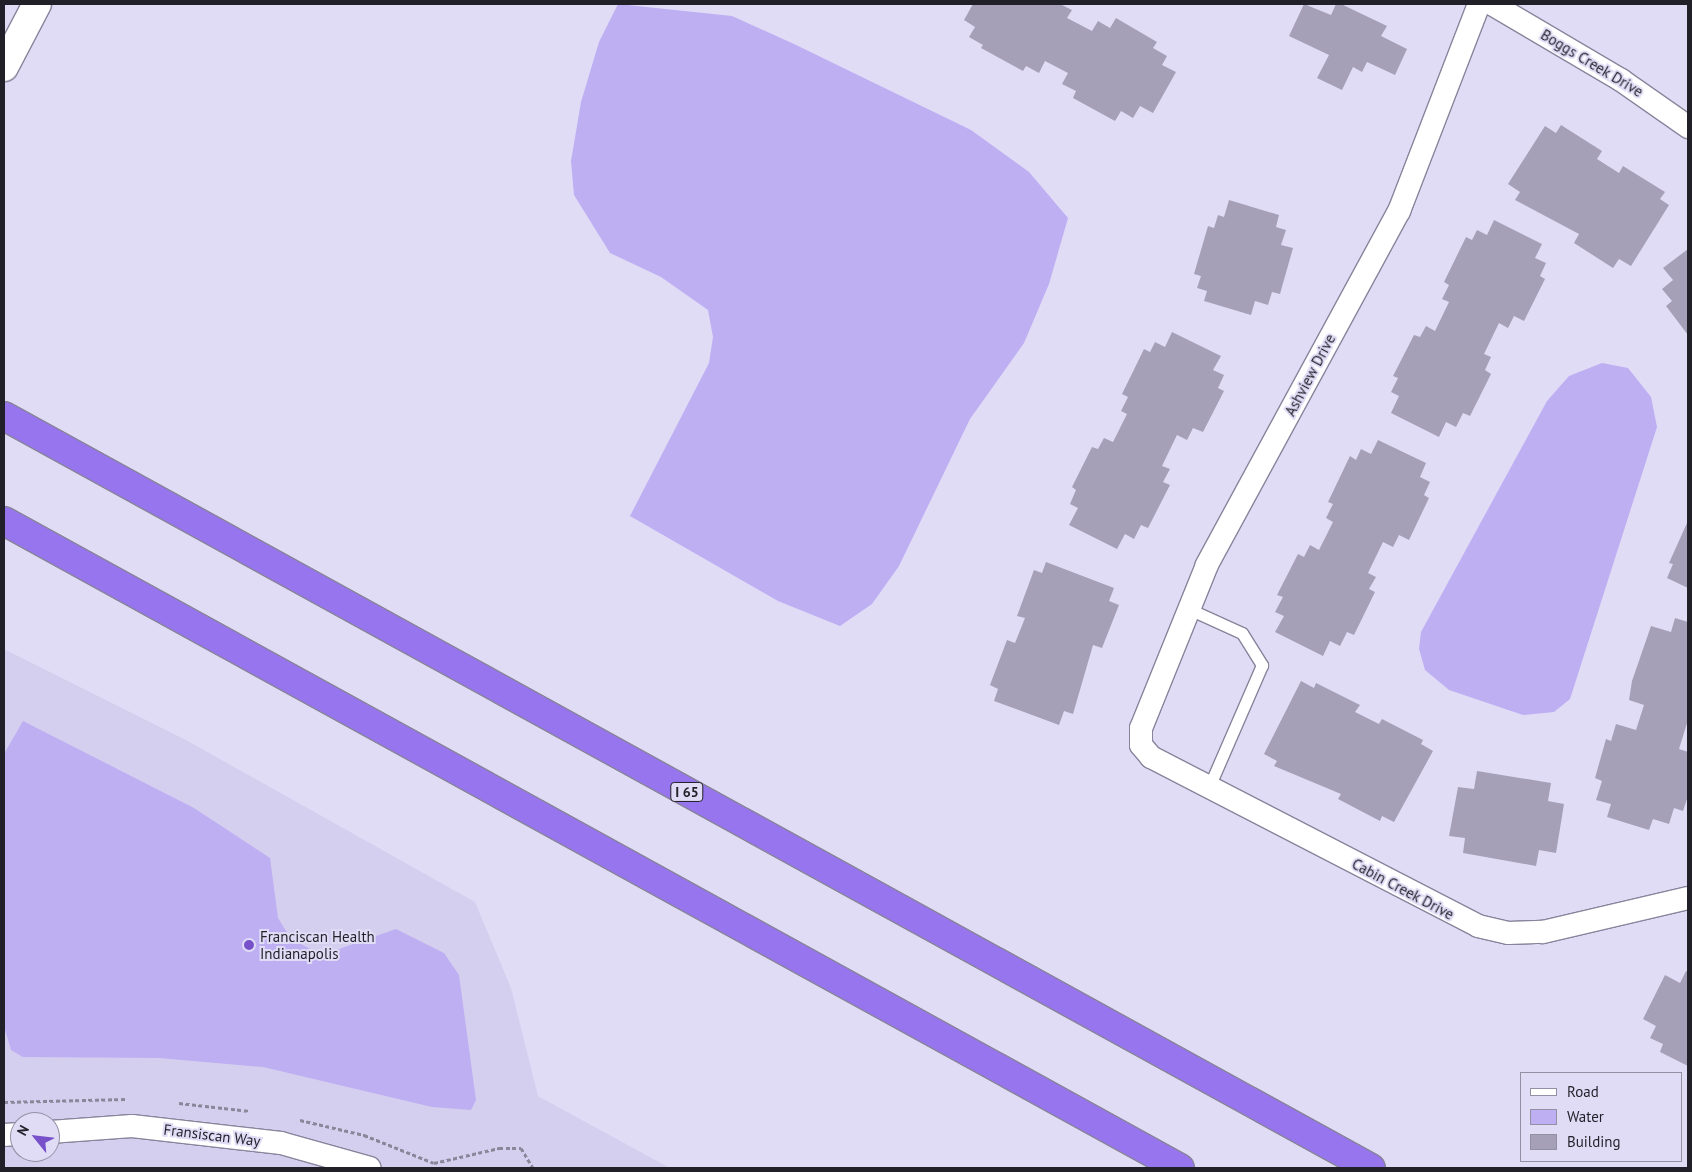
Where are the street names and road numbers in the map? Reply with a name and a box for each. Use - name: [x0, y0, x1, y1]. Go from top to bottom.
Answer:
- street label: Boggs Creek Drive: [1537, 25, 1647, 101]
- street label: Ashview Drive: [1281, 331, 1339, 419]
- road number: I 65: [670, 780, 704, 804]
- street label: Cabin Creek Drive: [1349, 854, 1457, 924]
- street label: Fransiscan Way: [162, 1120, 262, 1150]

